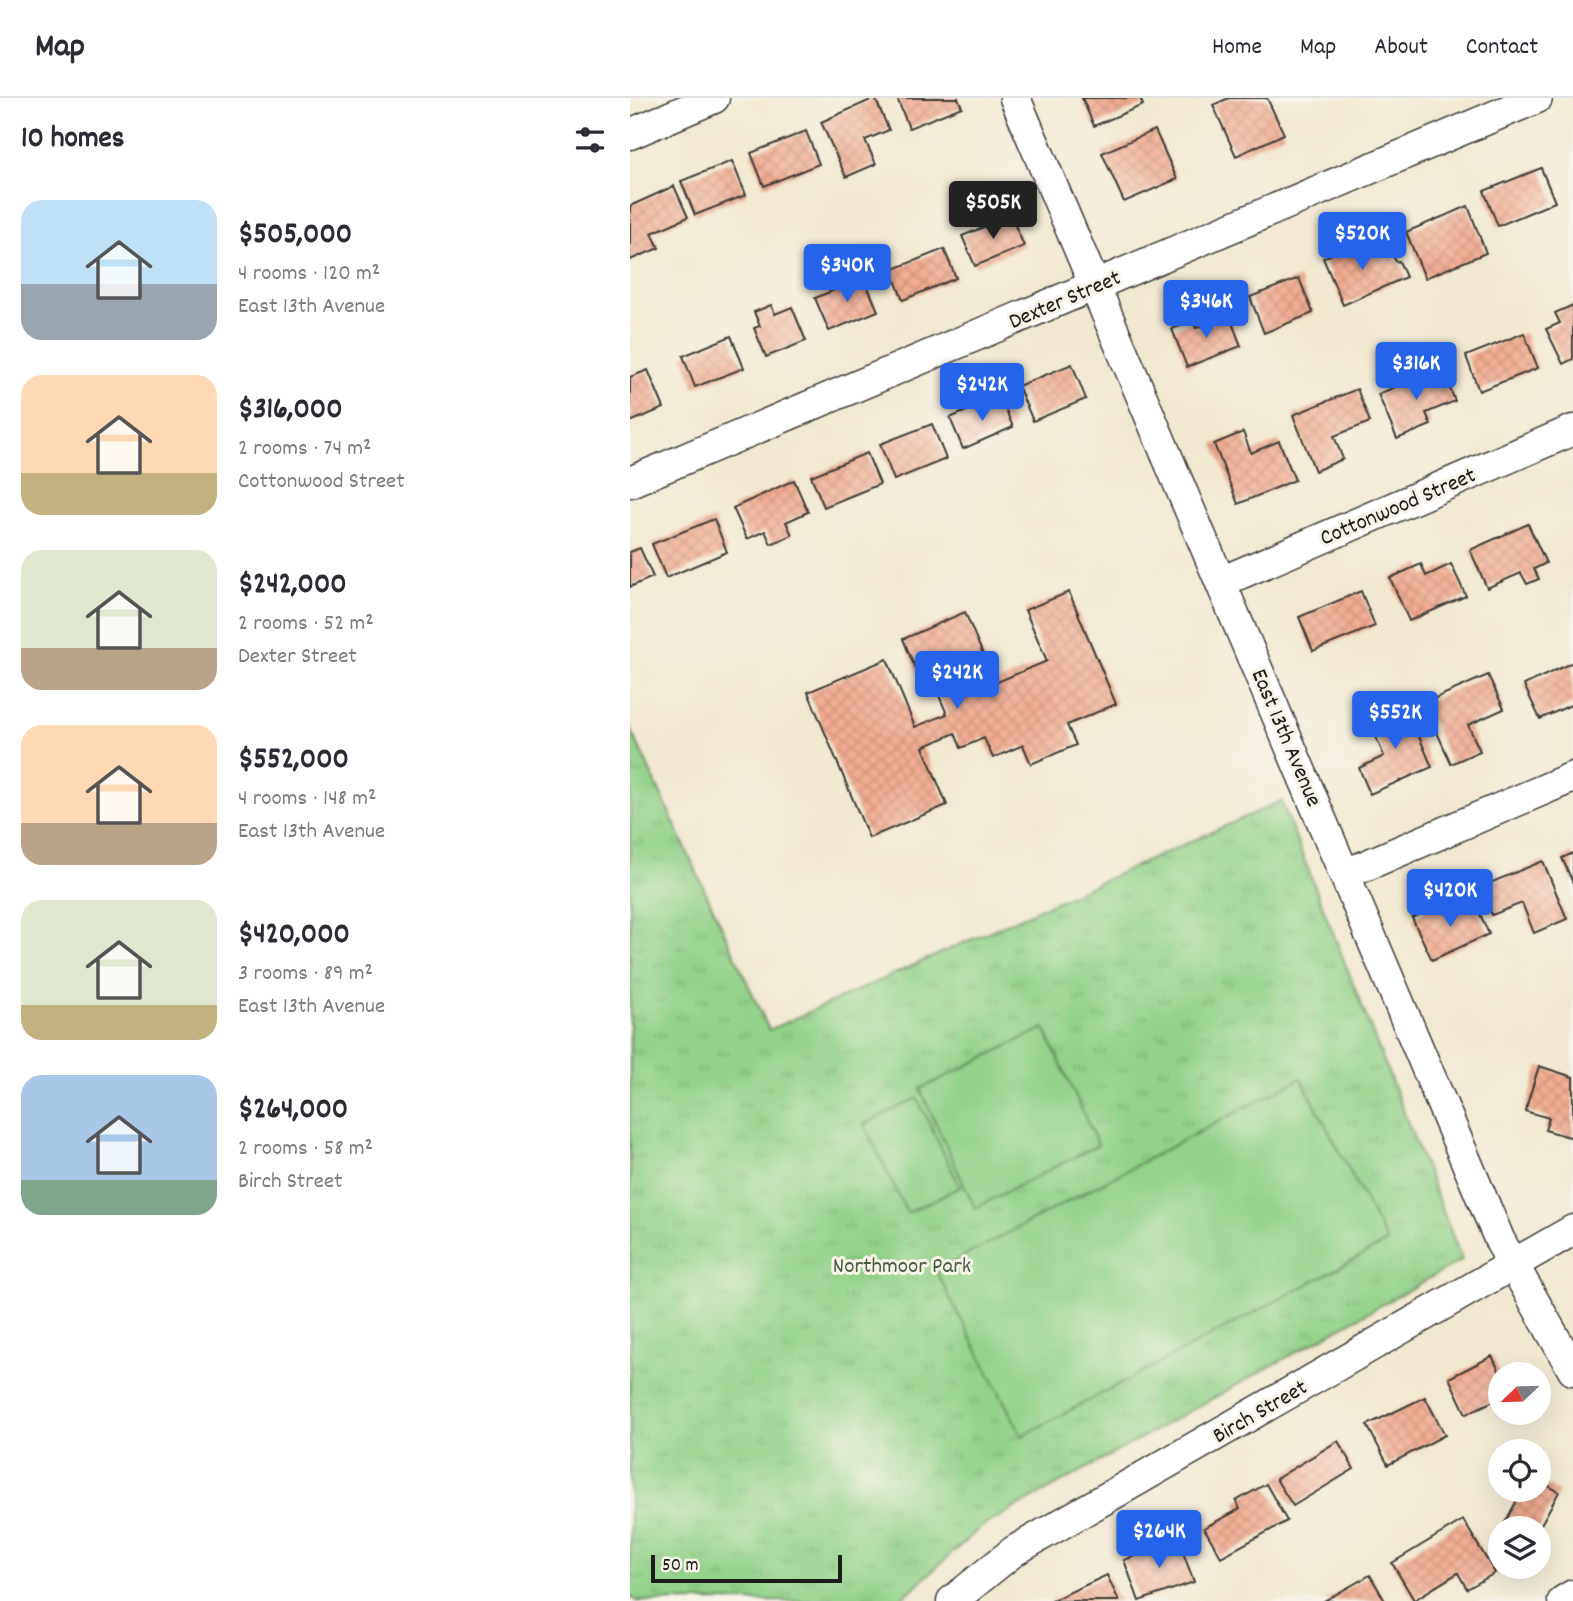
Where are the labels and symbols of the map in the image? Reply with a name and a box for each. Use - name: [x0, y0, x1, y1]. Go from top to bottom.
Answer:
- pin: $505K: [944, 181, 1042, 241]
- pin: $520K: [1313, 212, 1411, 272]
- pin: $340K: [798, 244, 896, 304]
- street label: Dexter Street: [1004, 263, 1127, 340]
- pin: $346K: [1157, 280, 1255, 340]
- pin: $316K: [1367, 342, 1465, 402]
- pin: $242K: [933, 364, 1031, 423]
- street label: Cottonwood Street: [1315, 460, 1482, 556]
- pin: $242K: [908, 652, 1006, 711]
- street label: East 13th Avenue: [1241, 664, 1329, 813]
- pin: $552K: [1346, 692, 1444, 751]
- pin: $420K: [1401, 870, 1499, 929]
- park label: Northmoor Park: [833, 1251, 971, 1284]
- north arrow: [1488, 1362, 1550, 1424]
- street label: Birch Street: [1207, 1373, 1314, 1453]
- pin: $264K: [1110, 1510, 1208, 1570]
- scale bar: [651, 1552, 842, 1584]

